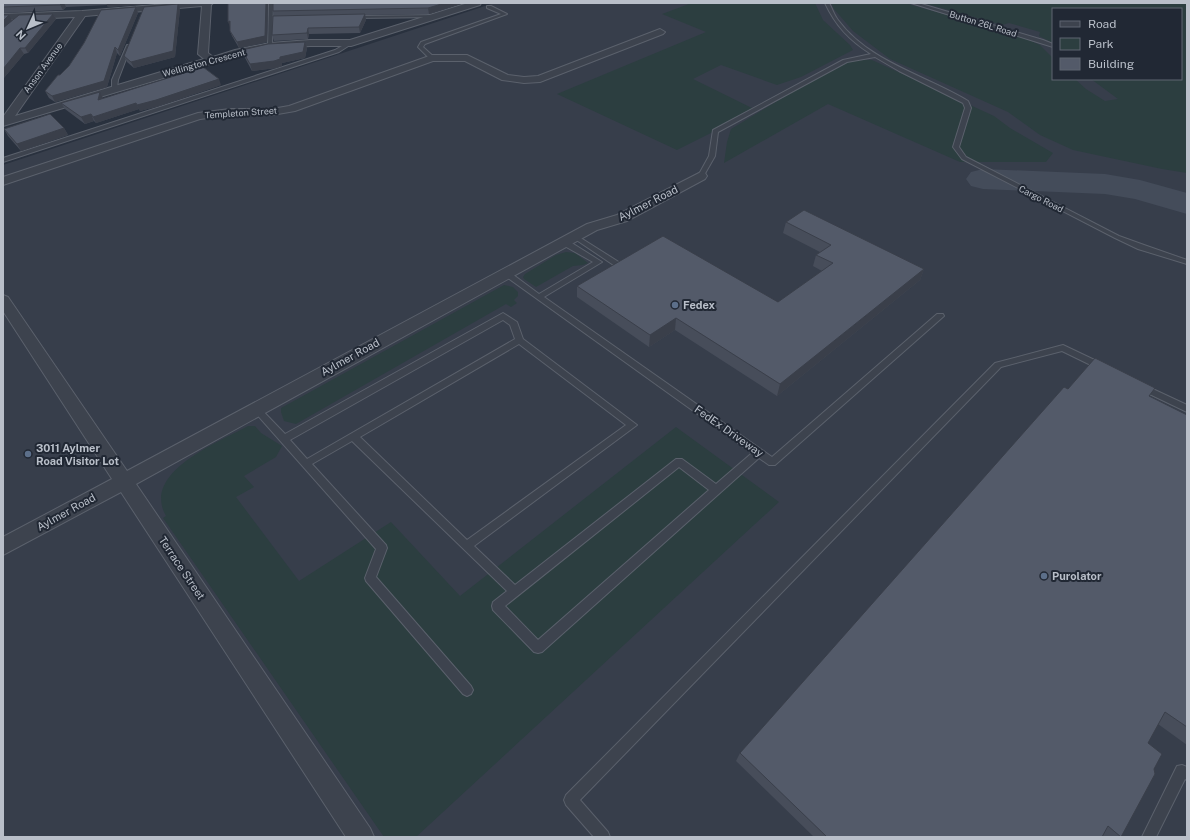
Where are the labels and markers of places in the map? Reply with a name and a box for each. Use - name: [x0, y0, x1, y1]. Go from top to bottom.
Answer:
- place label: Fedex: [683, 299, 715, 311]
- marker: Fedex: [670, 300, 680, 310]
- place label: 3011 Aylmer Road Visitor Lot: [36, 442, 120, 467]
- marker: 3011 Aylmer Road Visitor Lot: [23, 449, 33, 459]
- place label: Purolator: [1052, 570, 1102, 582]
- marker: Purolator: [1039, 571, 1049, 581]

